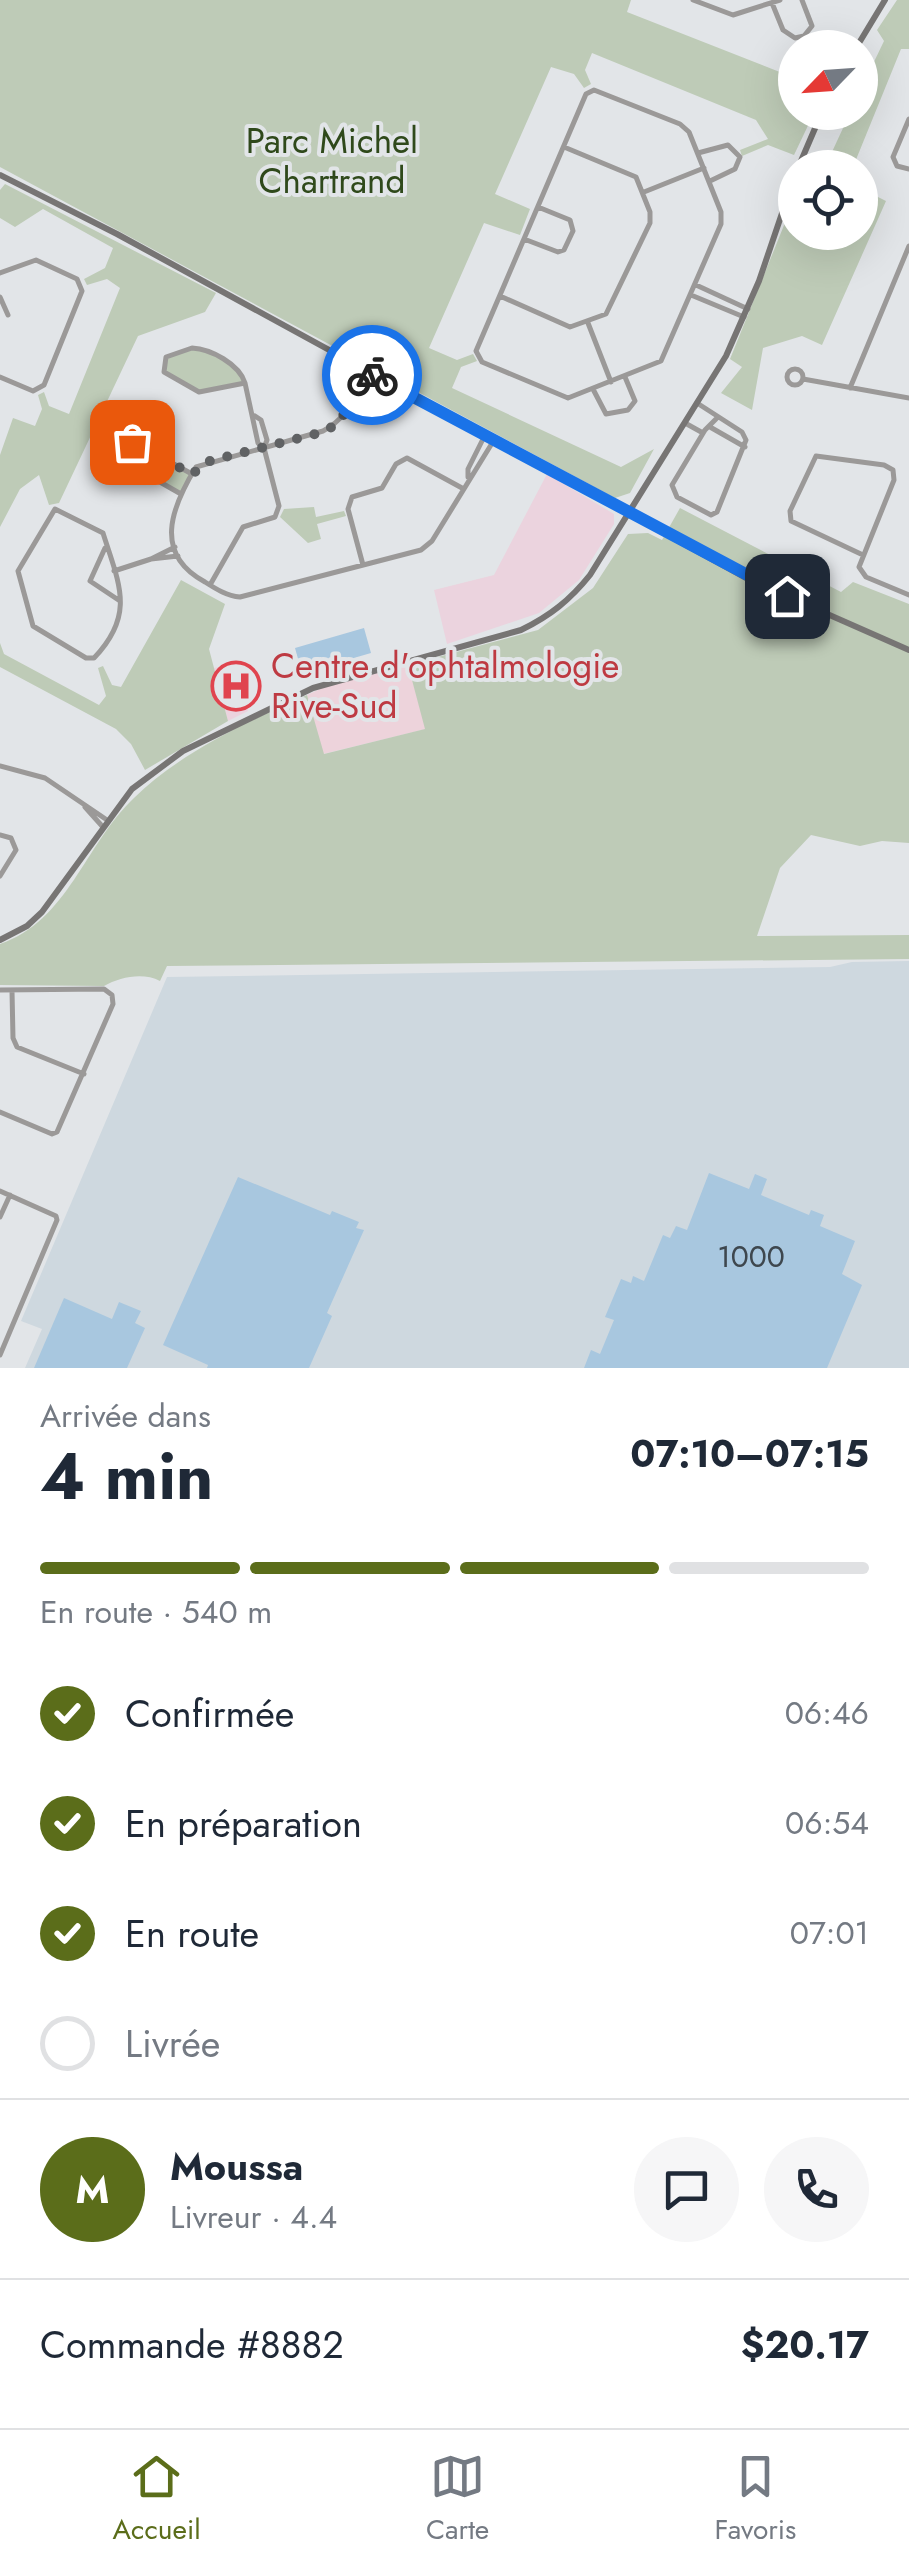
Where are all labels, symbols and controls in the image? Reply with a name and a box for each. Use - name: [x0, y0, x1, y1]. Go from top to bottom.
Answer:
- north arrow: [778, 30, 878, 130]
- map controls: [778, 30, 878, 250]
- park label: Parc Michel Chartrand: [246, 116, 418, 206]
- button: locate: [778, 150, 878, 250]
- courier: [322, 325, 422, 425]
- icon: bike: [345, 348, 400, 403]
- pin: [90, 400, 175, 485]
- icon: bag: [105, 415, 160, 470]
- pin: [745, 554, 830, 639]
- icon: home: [760, 569, 815, 624]
- place label: Centre d'ophtalmologie Rive-Sud: [271, 641, 619, 731]
- hospital icon: Centre d'ophtalmologie Rive-Sud: [210, 660, 262, 712]
- house number: 1000: [717, 1235, 785, 1278]
- text: Arrivée dans: [40, 1393, 211, 1439]
- text: 07:10–07:15: [630, 1426, 869, 1481]
- text: 4 min: [40, 1429, 214, 1523]
- text: En route · 540 m: [40, 1589, 272, 1635]
- icon: check: [40, 1686, 95, 1741]
- text: Confirmée: [125, 1686, 294, 1741]
- text: 06:46: [785, 1690, 869, 1736]
- icon: check: [40, 1796, 95, 1851]
- text: En préparation: [125, 1796, 362, 1851]
- text: 06:54: [785, 1800, 869, 1846]
- icon: check: [40, 1906, 95, 1961]
- text: En route: [125, 1906, 259, 1961]
- text: 07:01: [790, 1910, 869, 1956]
- text: Livrée: [125, 2016, 220, 2071]
- button: chat: [634, 2137, 739, 2242]
- button: phone: [764, 2137, 869, 2242]
- text: Moussa: [170, 2139, 303, 2194]
- text: M: [76, 2162, 109, 2217]
- text: Livreur · 4.4: [170, 2194, 337, 2240]
- text: Commande #8882: [40, 2317, 344, 2372]
- text: $20.17: [741, 2317, 869, 2372]
- tab: Accueil: [113, 2449, 201, 2550]
- tab: Carte: [426, 2449, 489, 2550]
- tab: Favoris: [715, 2449, 796, 2550]

